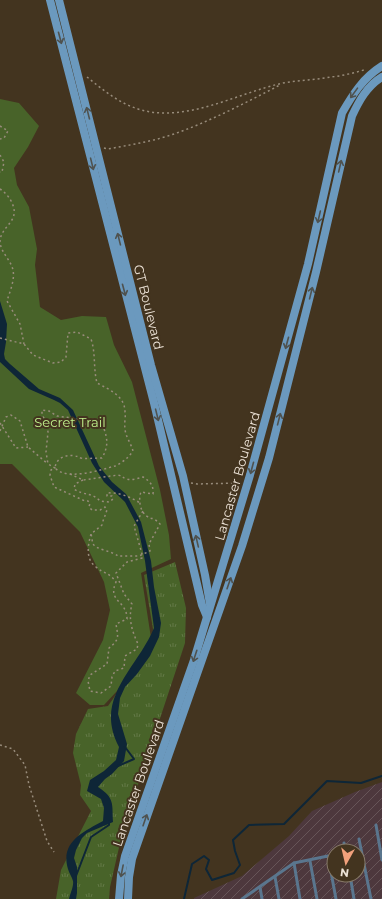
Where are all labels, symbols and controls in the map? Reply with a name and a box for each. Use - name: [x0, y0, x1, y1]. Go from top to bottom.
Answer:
- one-way arrow: [56, 31, 64, 44]
- one-way arrow: [350, 87, 358, 98]
- one-way arrow: [84, 107, 91, 120]
- one-way arrow: [89, 157, 96, 170]
- one-way arrow: [337, 160, 345, 173]
- one-way arrow: [314, 210, 322, 223]
- one-way arrow: [115, 233, 123, 246]
- street label: GT Boulevard: [131, 263, 167, 351]
- one-way arrow: [121, 283, 128, 296]
- one-way arrow: [307, 286, 315, 299]
- one-way arrow: [283, 336, 290, 349]
- one-way arrow: [153, 409, 161, 422]
- street label: Lancaster Boulevard: [211, 410, 263, 542]
- one-way arrow: [275, 412, 283, 425]
- park label: Secret Trail: [34, 414, 106, 430]
- one-way arrow: [248, 461, 256, 474]
- one-way arrow: [193, 535, 201, 548]
- one-way arrow: [225, 577, 233, 589]
- one-way arrow: [191, 649, 198, 662]
- street label: Lancaster Boulevard: [109, 717, 167, 849]
- one-way arrow: [142, 815, 150, 827]
- north arrow: [326, 843, 366, 883]
- one-way arrow: [117, 865, 125, 878]
- text: N: [339, 865, 350, 880]

